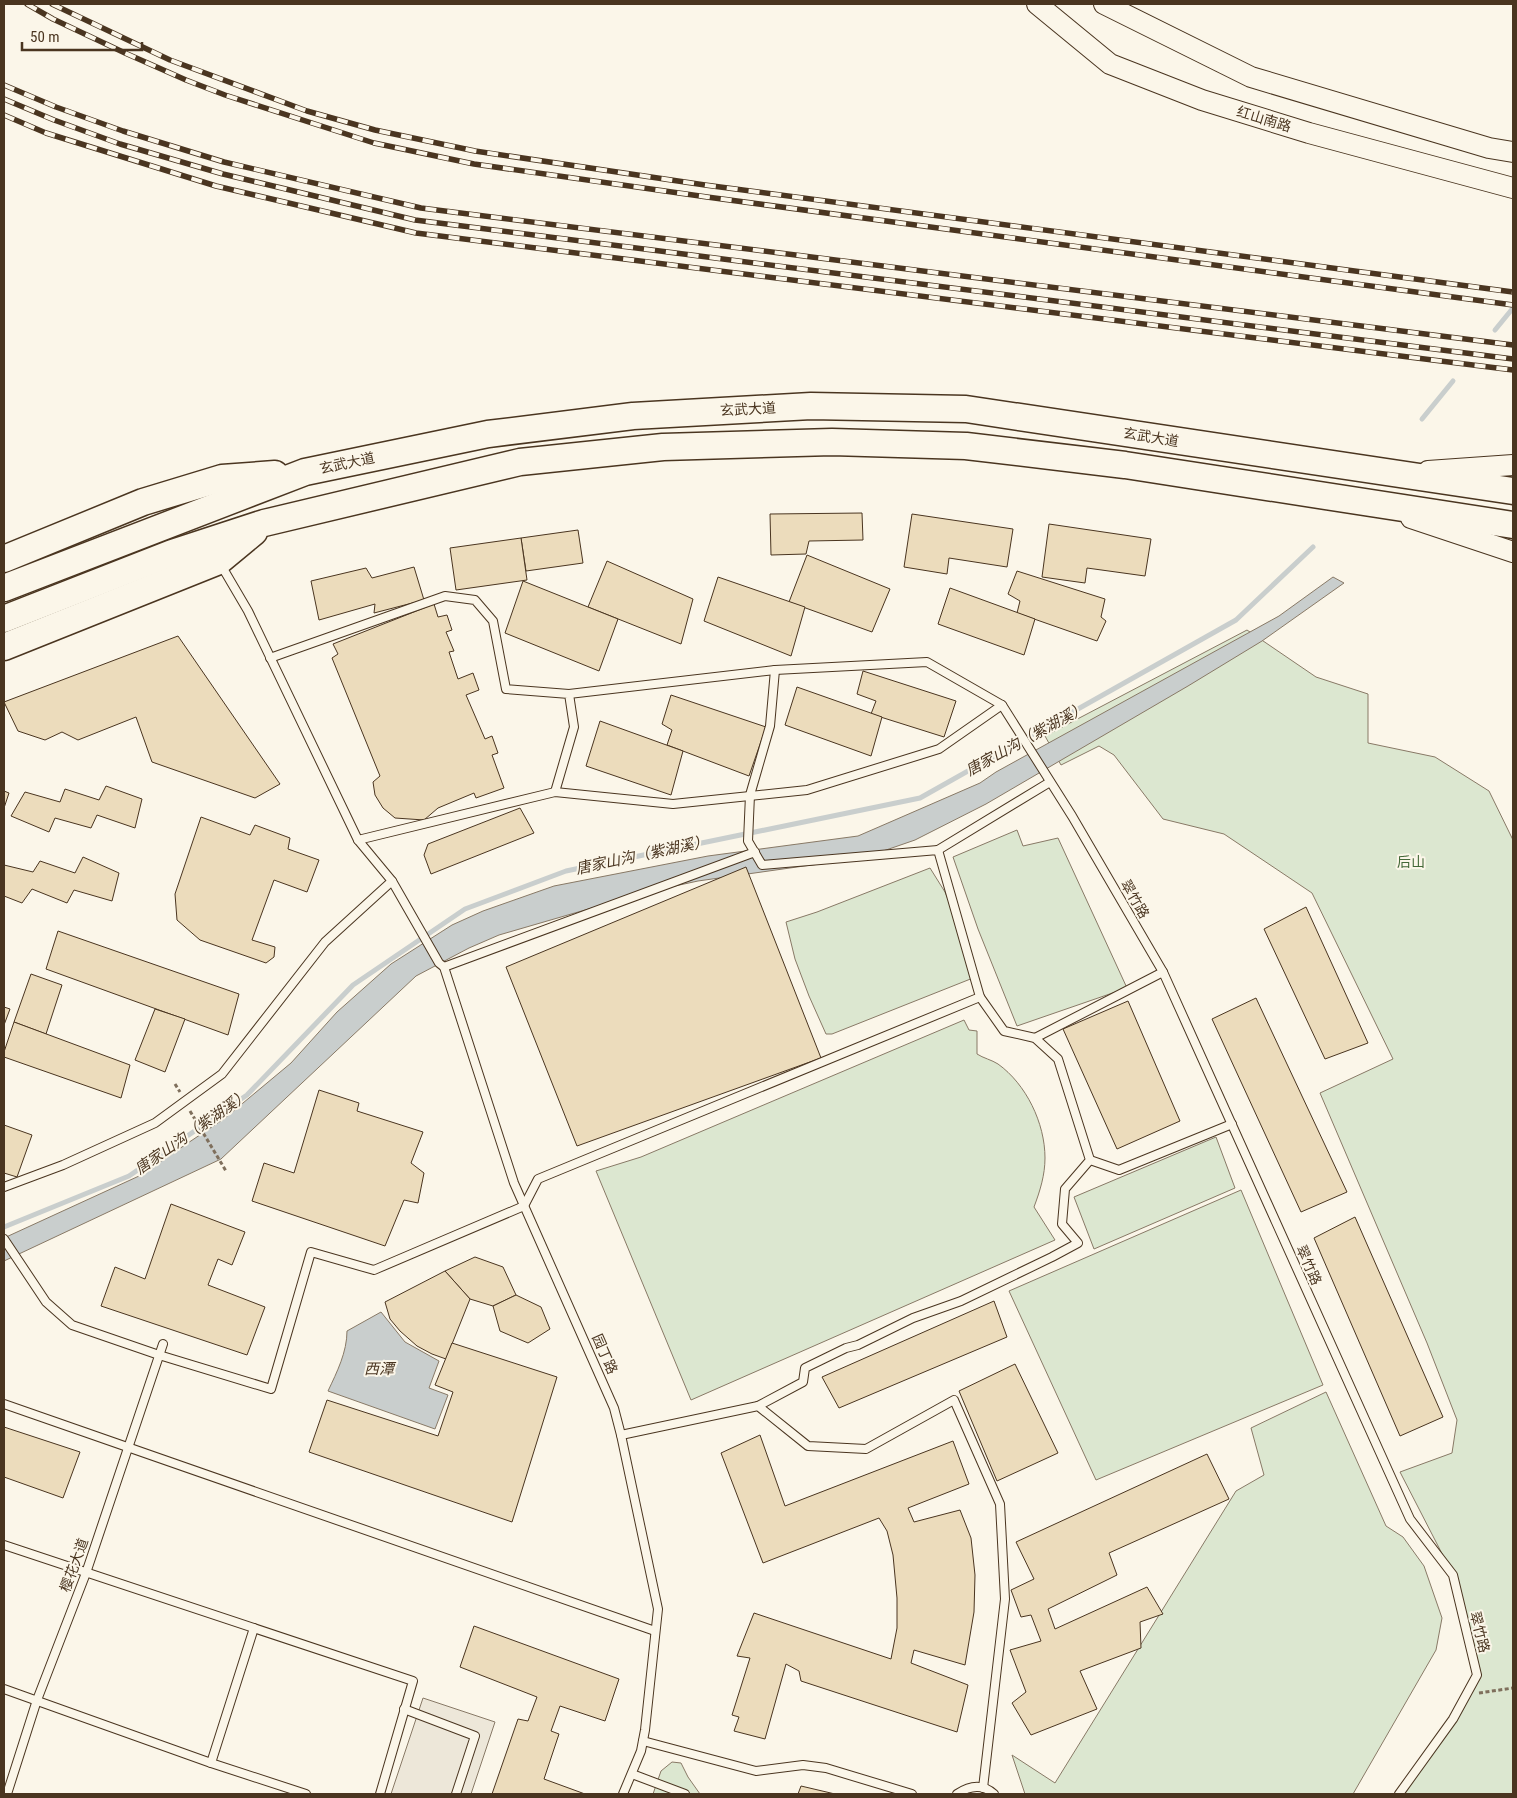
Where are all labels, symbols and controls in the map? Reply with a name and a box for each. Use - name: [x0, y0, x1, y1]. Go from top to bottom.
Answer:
- scale bar: [22, 20, 142, 52]
- text: 50 m: [30, 28, 60, 46]
- street label: 红山南路: [1235, 103, 1293, 135]
- street label: 玄武大道: [720, 400, 776, 418]
- street label: 玄武大道: [1122, 425, 1180, 449]
- street label: 玄武大道: [318, 449, 376, 477]
- water label: 唐家山沟（紫湖溪）: [963, 698, 1089, 780]
- water label: 唐家山沟（紫湖溪）: [574, 832, 710, 878]
- park label: 后山: [1397, 854, 1425, 870]
- street label: 翠竹路: [1118, 877, 1152, 921]
- water label: 唐家山沟（紫湖溪）: [132, 1086, 252, 1178]
- street label: 翠竹路: [1293, 1243, 1325, 1287]
- street label: 园丁路: [589, 1332, 621, 1376]
- water label: 西潭: [364, 1360, 397, 1378]
- street label: 樱花大道: [57, 1536, 91, 1594]
- street label: 翠竹路: [1467, 1610, 1493, 1654]

